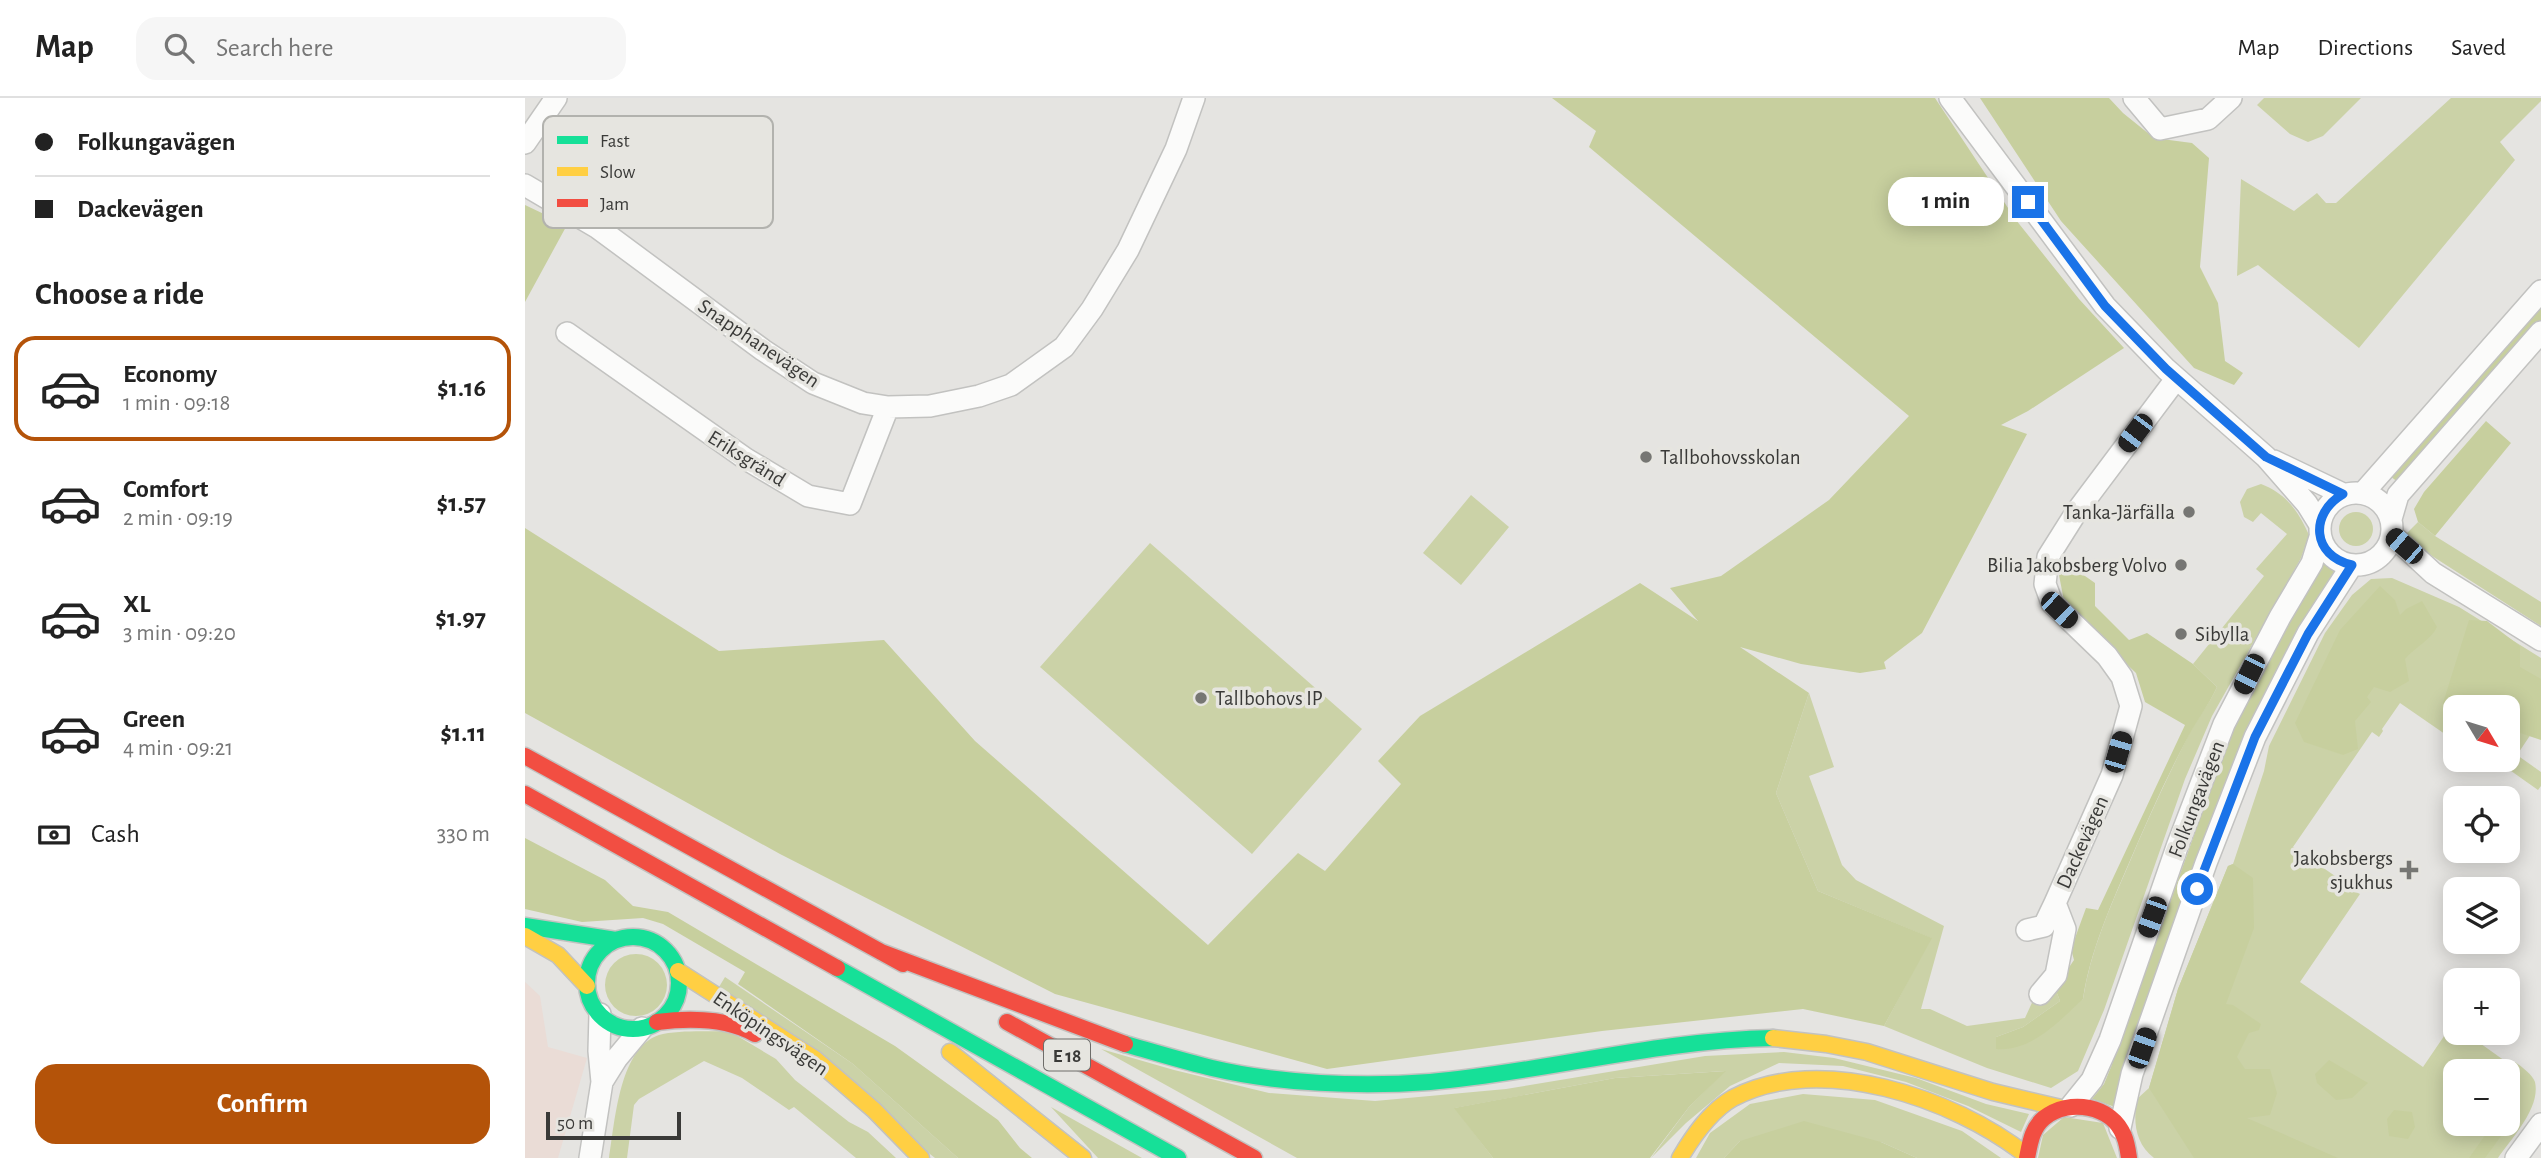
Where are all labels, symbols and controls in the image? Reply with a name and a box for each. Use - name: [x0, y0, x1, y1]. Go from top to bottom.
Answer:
- search box: [136, 17, 626, 80]
- icon: search: [160, 29, 198, 67]
- text: Map: [35, 31, 94, 64]
- text: Search here: [216, 35, 334, 61]
- text: Map: [2237, 36, 2279, 60]
- text: Directions: [2317, 36, 2413, 60]
- text: Saved: [2451, 36, 2506, 60]
- legend: [543, 116, 773, 228]
- text: Folkungavägen: [77, 129, 236, 155]
- text: Fast: [600, 132, 630, 151]
- text: Slow: [600, 163, 636, 182]
- callout: 1 min: [1888, 178, 2003, 226]
- route end: [2012, 186, 2044, 218]
- text: 1 min: [1922, 190, 1970, 213]
- text: Jam: [600, 195, 629, 214]
- text: Dackevägen: [77, 196, 204, 222]
- text: Choose a ride: [35, 278, 204, 310]
- street label: Snapphanevägen: [694, 295, 823, 392]
- icon: car: [39, 357, 102, 420]
- text: Economy: [123, 361, 217, 387]
- text: $1.16: [437, 375, 486, 401]
- text: 1 min · 09:18: [123, 392, 230, 415]
- car: [2114, 410, 2157, 456]
- street label: Eriksgränd: [704, 426, 789, 490]
- place label: Tallbohovsskolan: [1660, 447, 1801, 468]
- marker: Tallbohovsskolan: [1638, 449, 1654, 465]
- icon: car: [39, 472, 102, 535]
- text: Comfort: [123, 476, 208, 502]
- text: $1.57: [437, 490, 486, 516]
- place label: Tanka-Järfälla: [2063, 502, 2175, 523]
- marker: Tanka-Järfälla: [2181, 504, 2197, 520]
- text: 2 min · 09:19: [123, 507, 233, 530]
- car: [2382, 524, 2427, 568]
- place label: Bilia Jakobsberg Volvo: [1987, 555, 2167, 576]
- marker: Bilia Jakobsberg Volvo: [2173, 557, 2189, 573]
- icon: car: [39, 587, 102, 650]
- car: [2037, 588, 2082, 632]
- text: XL: [123, 591, 150, 617]
- text: $1.97: [435, 605, 486, 631]
- text: 3 min · 09:20: [123, 622, 236, 645]
- place label: Sibylla: [2195, 624, 2250, 645]
- marker: Sibylla: [2173, 626, 2189, 642]
- car: [2231, 651, 2268, 697]
- place label: Tallbohovs IP: [1215, 688, 1323, 709]
- marker: Tallbohovs IP: [1193, 690, 1209, 706]
- north arrow: [2443, 695, 2520, 772]
- map controls: [2443, 695, 2520, 1136]
- icon: car: [39, 702, 102, 765]
- text: Green: [123, 706, 185, 732]
- text: $1.11: [440, 720, 486, 746]
- car: [2103, 729, 2134, 775]
- text: 4 min · 09:21: [123, 737, 233, 760]
- street label: Folkungavägen: [2165, 738, 2228, 860]
- button: locate: [2443, 786, 2520, 863]
- street label: Dackevägen: [2053, 793, 2112, 892]
- icon: cash: [35, 816, 73, 854]
- text: Cash: [91, 821, 140, 847]
- text: 330 m: [437, 823, 490, 846]
- place label: Jakobsbergs sjukhus: [2294, 848, 2393, 893]
- marker: Jakobsbergs sjukhus: [2399, 860, 2419, 880]
- route start: [2181, 873, 2213, 905]
- button: layers: [2443, 877, 2520, 954]
- car: [2135, 894, 2170, 940]
- button: +: [2443, 968, 2520, 1045]
- street label: Enköpingsvägen: [709, 987, 832, 1080]
- car: [2126, 1025, 2159, 1071]
- road number: E 18: [1044, 1040, 1090, 1071]
- button: −: [2443, 1059, 2520, 1136]
- button: Confirm: [35, 1064, 490, 1144]
- scale bar: [546, 1109, 681, 1141]
- text: 50 m: [557, 1114, 593, 1133]

